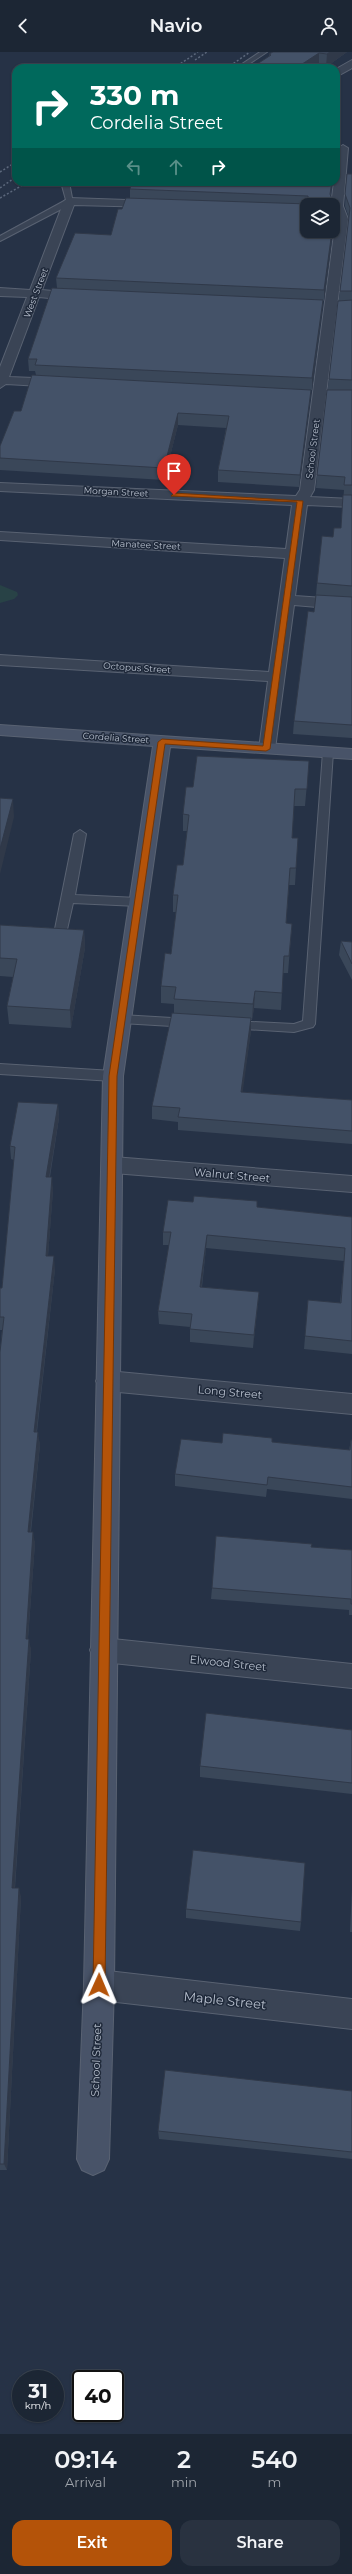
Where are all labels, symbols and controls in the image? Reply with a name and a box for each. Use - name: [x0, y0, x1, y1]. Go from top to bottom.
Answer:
- icon: back: [12, 15, 34, 37]
- text: Navio: [150, 15, 202, 37]
- icon: person: [318, 15, 340, 37]
- text: 330 m: [90, 78, 179, 112]
- icon: right: [24, 80, 76, 132]
- text: Cordelia Street: [90, 112, 223, 134]
- icon: left: [123, 156, 145, 178]
- icon: ahead: [165, 156, 187, 178]
- icon: right: [207, 156, 229, 178]
- map controls: [300, 198, 340, 238]
- button: layers: [300, 198, 340, 238]
- street label: West Street: [21, 266, 50, 319]
- street label: School Street: [303, 418, 322, 479]
- pin: [157, 454, 191, 495]
- icon: arrive: [163, 460, 185, 482]
- street label: Morgan Street: [83, 484, 149, 499]
- street label: Manatee Street: [111, 537, 181, 552]
- street label: Octopus Street: [103, 660, 172, 675]
- street label: Cordelia Street: [82, 730, 150, 745]
- street label: Walnut Street: [193, 1165, 271, 1185]
- street label: Long Street: [197, 1382, 263, 1402]
- street label: Elwood Street: [189, 1652, 268, 1674]
- position arrow: [78, 1964, 120, 2006]
- street label: Maple Street: [183, 1988, 267, 2012]
- street label: School Street: [88, 2023, 104, 2097]
- speed limit sign: 40: [72, 2370, 124, 2422]
- text: 31: [28, 2379, 48, 2403]
- text: km/h: [25, 2399, 51, 2412]
- text: 09:14: [54, 2445, 117, 2474]
- text: 2: [177, 2445, 191, 2474]
- text: 540: [251, 2445, 298, 2474]
- text: Arrival: [65, 2474, 106, 2490]
- text: min: [171, 2474, 197, 2490]
- text: m: [268, 2474, 281, 2490]
- button: Exit: [12, 2520, 172, 2566]
- button: Share: [180, 2520, 340, 2566]

